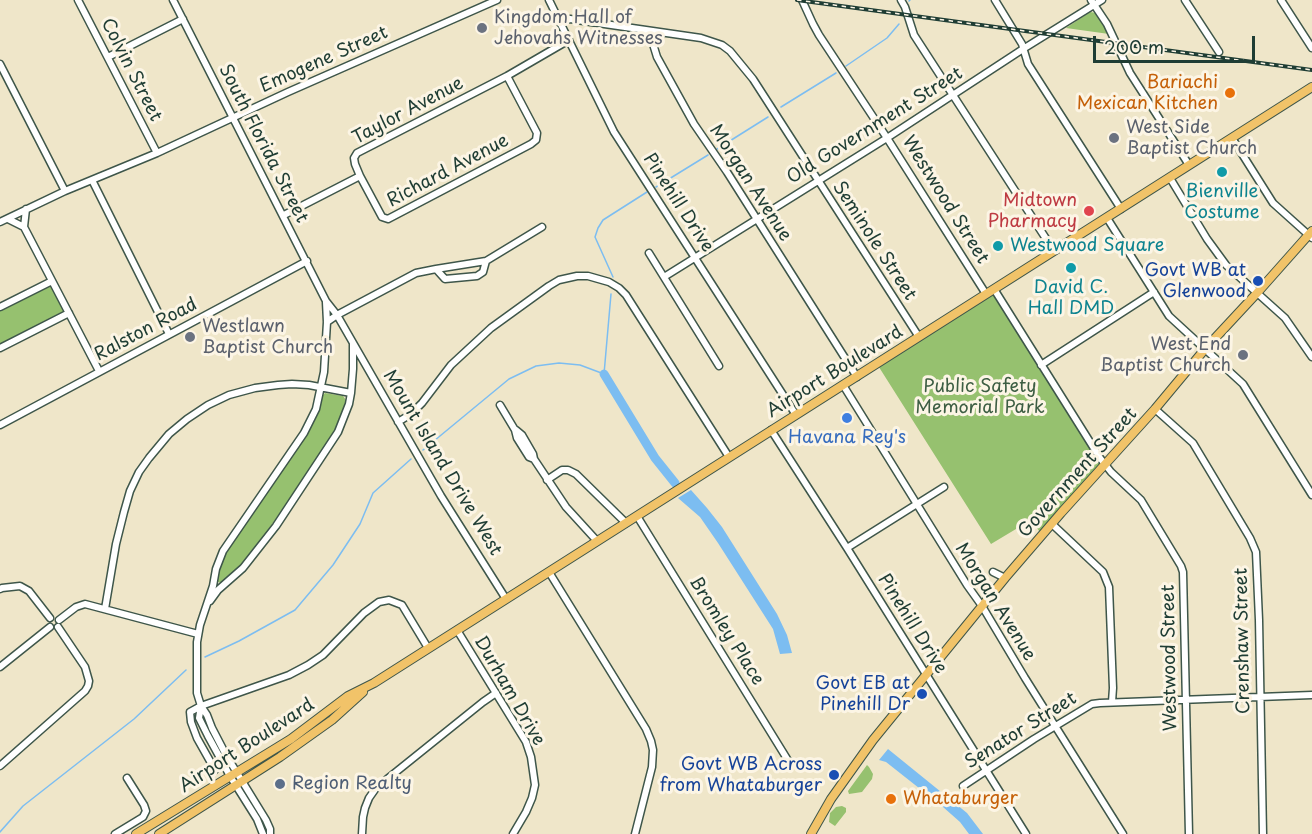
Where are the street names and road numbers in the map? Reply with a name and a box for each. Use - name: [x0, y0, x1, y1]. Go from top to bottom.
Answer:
- street label: Colvin Street: [96, 15, 166, 125]
- street label: Emogene Street: [257, 22, 391, 98]
- street label: South Florida Street: [214, 61, 312, 227]
- street label: Old Government Street: [783, 63, 967, 189]
- street label: Taylor Avenue: [349, 73, 467, 149]
- street label: Morgan Avenue: [704, 121, 796, 245]
- street label: Richard Avenue: [384, 130, 512, 212]
- street label: Westwood Street: [897, 132, 993, 268]
- street label: Pinehill Drive: [638, 149, 718, 257]
- street label: Seminole Street: [827, 177, 921, 305]
- street label: Ralston Road: [91, 294, 201, 366]
- street label: Airport Boulevard: [763, 321, 907, 423]
- street label: Mount Island Drive West: [378, 366, 506, 560]
- street label: Government Street: [1014, 404, 1142, 542]
- street label: Morgan Avenue: [950, 539, 1040, 665]
- street label: Crenshaw Street: [1231, 568, 1255, 714]
- street label: Pinehill Drive: [873, 570, 951, 678]
- street label: Bromley Place: [684, 573, 768, 689]
- street label: Westwood Street: [1158, 584, 1182, 732]
- street label: Durham Drive: [469, 632, 549, 750]
- street label: Senator Street: [961, 688, 1081, 774]
- street label: Airport Boulevard: [176, 694, 318, 798]

